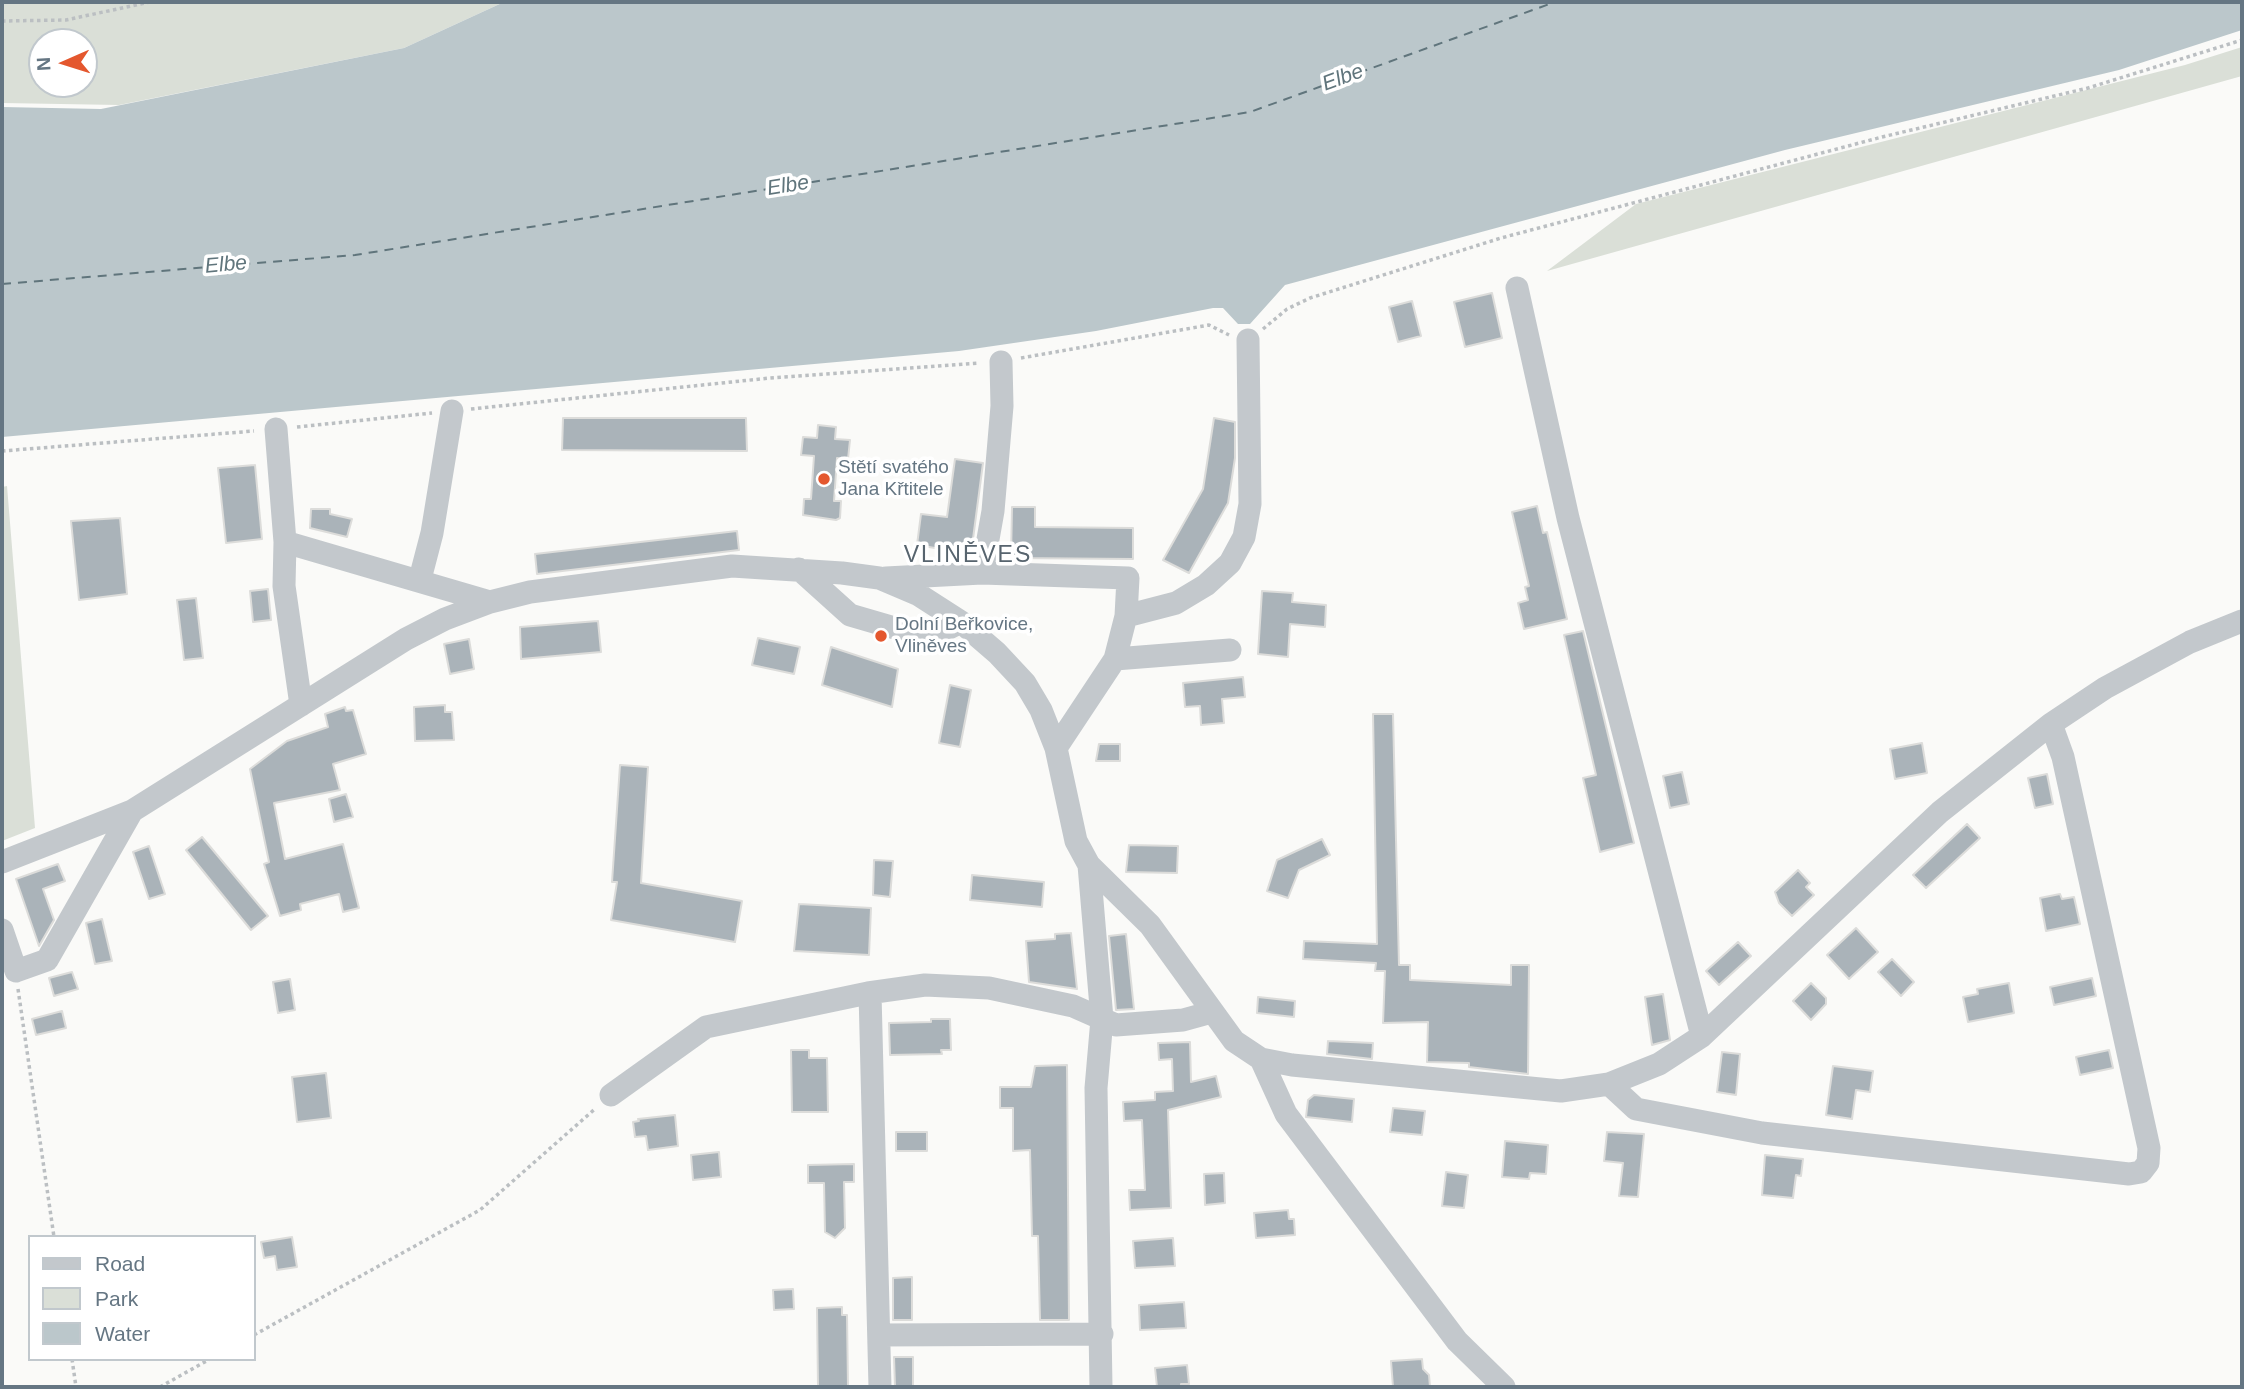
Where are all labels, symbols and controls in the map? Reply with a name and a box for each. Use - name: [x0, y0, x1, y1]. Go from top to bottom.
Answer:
- north arrow: [28, 28, 98, 98]
- text: N: [33, 57, 54, 71]
- water label: Elbe: [1319, 59, 1367, 97]
- water label: Elbe: [765, 170, 811, 202]
- water label: Elbe: [204, 251, 248, 279]
- place label: Stětí svatého Jana Křtitele: [838, 457, 949, 501]
- marker: Stětí svatého Jana Křtitele: [816, 471, 832, 487]
- district label: VLINĚVES: [905, 542, 1031, 570]
- place label: Dolní Beřkovice, Vliněves: [895, 614, 1033, 658]
- marker: Dolní Beřkovice, Vliněves: [873, 628, 889, 644]
- legend: [28, 1235, 256, 1361]
- text: Road: [95, 1252, 145, 1275]
- text: Park: [95, 1287, 138, 1310]
- text: Water: [95, 1322, 150, 1345]

